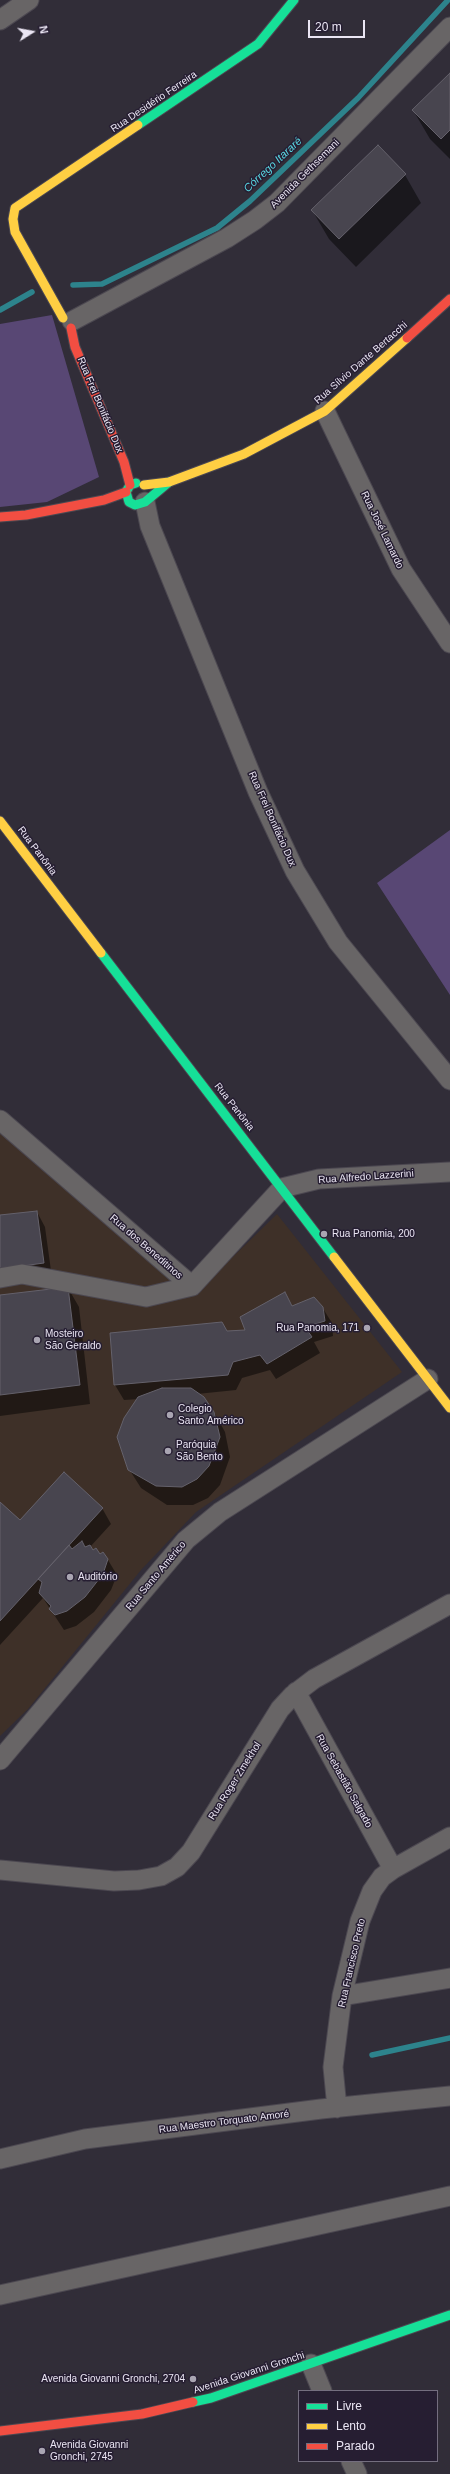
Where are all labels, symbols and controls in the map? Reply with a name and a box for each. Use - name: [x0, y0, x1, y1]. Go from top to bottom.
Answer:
- north arrow: [12, 12, 52, 52]
- scale bar: [310, 12, 367, 38]
- text: 20 m: [315, 20, 342, 34]
- text: N: [37, 25, 50, 35]
- street label: Rua Desidério Ferreira: [109, 69, 199, 135]
- water label: Córrego Itararé: [241, 135, 305, 195]
- street label: Avenida Gethsemani: [268, 137, 342, 211]
- street label: Rua Sílvio Dante Bertacchi: [312, 319, 410, 407]
- street label: Rua Frei Bonifácio Dux: [74, 355, 126, 455]
- street label: Rua José Lamardo: [358, 489, 406, 571]
- street label: Rua Frei Bonifácio Dux: [246, 770, 298, 868]
- street label: Rua Panônia: [15, 824, 59, 878]
- street label: Rua Panônia: [211, 1081, 257, 1133]
- street label: Rua Alfredo Lazzerini: [318, 1168, 414, 1186]
- street label: Rua dos Beneditinos: [107, 1212, 185, 1282]
- place label: Rua Panomia, 200: [332, 1228, 415, 1240]
- marker: Rua Panomia, 200: [319, 1229, 329, 1239]
- place label: Rua Panomia, 171: [276, 1322, 359, 1334]
- marker: Rua Panomia, 171: [362, 1323, 372, 1333]
- place label: Mosteiro São Geraldo: [45, 1328, 101, 1352]
- marker: Mosteiro São Geraldo: [32, 1335, 42, 1345]
- place label: Colegio Santo Américo: [178, 1403, 244, 1426]
- marker: Colegio Santo Américo: [165, 1410, 175, 1420]
- place label: Paróquia São Bento: [176, 1439, 223, 1462]
- marker: Paróquia São Bento: [163, 1446, 173, 1456]
- street label: Rua Santo Américo: [124, 1539, 188, 1613]
- place label: Auditório: [78, 1571, 117, 1583]
- marker: Auditório: [65, 1572, 75, 1582]
- street label: Rua Sebastião Salgado: [313, 1732, 375, 1830]
- street label: Rua Roger Zmekhol: [206, 1740, 264, 1822]
- street label: Rua Francisco Preto: [336, 1917, 368, 2009]
- street label: Rua Maestro Torquato Amoré: [158, 2108, 290, 2136]
- street label: Avenida Giovanni Gronchi: [192, 2349, 306, 2397]
- place label: Avenida Giovanni Gronchi, 2704: [41, 2373, 185, 2385]
- marker: Avenida Giovanni Gronchi, 2704: [188, 2374, 198, 2384]
- legend: [298, 2390, 438, 2462]
- text: Livre: [336, 2399, 362, 2413]
- text: Lento: [336, 2419, 366, 2433]
- place label: Avenida Giovanni Gronchi, 2745: [50, 2439, 128, 2462]
- text: Parado: [336, 2439, 375, 2453]
- marker: Avenida Giovanni Gronchi, 2745: [37, 2446, 47, 2456]

